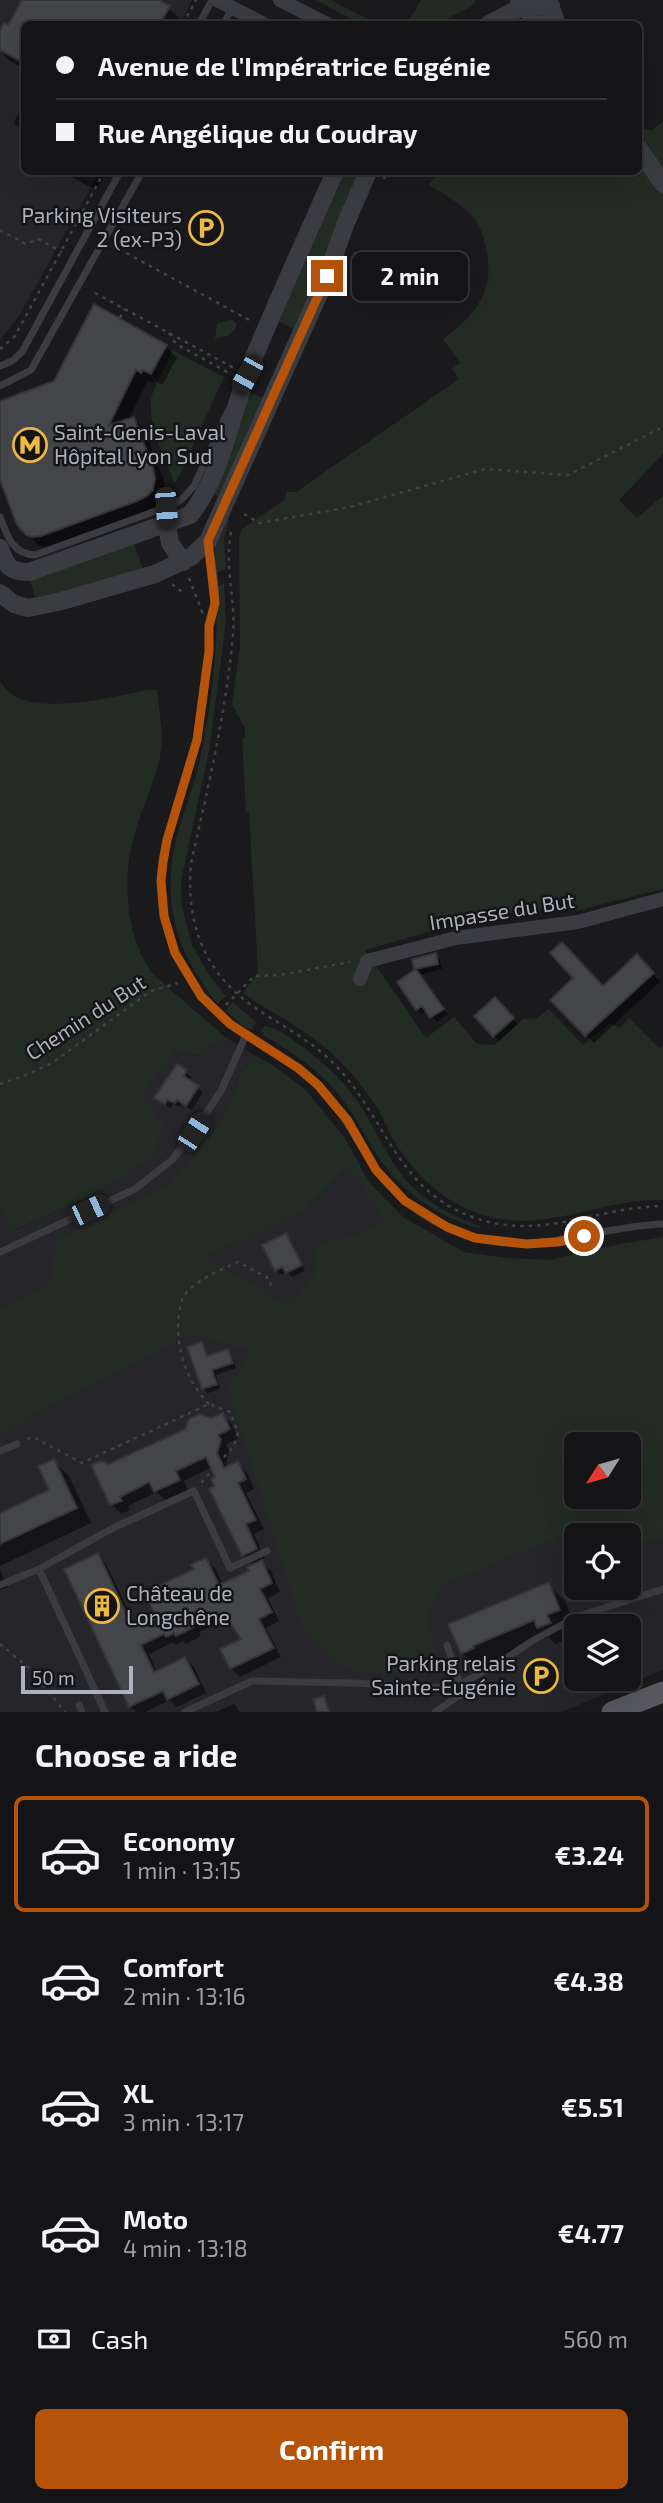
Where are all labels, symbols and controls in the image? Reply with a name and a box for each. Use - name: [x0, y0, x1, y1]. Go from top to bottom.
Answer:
- text: Avenue de l'Impératrice Eugénie: [98, 50, 491, 81]
- text: Rue Angélique du Coudray: [98, 117, 418, 148]
- place label: Parking Visiteurs 2 (ex-P3): [22, 202, 182, 251]
- parking icon: Parking Visiteurs 2 (ex-P3): [187, 209, 225, 247]
- callout: 2 min: [352, 252, 467, 300]
- route end: [311, 260, 343, 292]
- text: 2 min: [381, 262, 439, 290]
- car: [228, 352, 267, 398]
- place label: Saint-Genis-Laval Hôpital Lyon Sud: [54, 419, 226, 468]
- metro station icon: Saint-Genis-Laval Hôpital Lyon Sud: [11, 426, 49, 464]
- car: [155, 486, 178, 530]
- street label: Impasse du But: [427, 887, 576, 934]
- street label: Chemin du But: [21, 969, 150, 1065]
- car: [174, 1109, 215, 1155]
- car: [66, 1192, 113, 1228]
- route start: [568, 1220, 600, 1252]
- north arrow: [564, 1432, 640, 1508]
- map controls: [564, 1432, 641, 1691]
- button: locate: [564, 1523, 641, 1600]
- place label: Château de Longchêne: [126, 1580, 232, 1629]
- building icon: Château de Longchêne: [83, 1587, 121, 1625]
- button: layers: [564, 1614, 641, 1691]
- place label: Parking relais Sainte-Eugénie: [371, 1650, 516, 1699]
- parking icon: Parking relais Sainte-Eugénie: [522, 1657, 560, 1695]
- scale bar: [21, 1663, 133, 1695]
- text: 50 m: [32, 1666, 75, 1689]
- text: Choose a ride: [35, 1735, 238, 1773]
- icon: car: [39, 1823, 102, 1886]
- text: Economy: [123, 1825, 235, 1856]
- text: €3.24: [555, 1839, 624, 1870]
- text: 1 min · 13:15: [123, 1856, 241, 1884]
- icon: car: [39, 1949, 102, 2012]
- text: Comfort: [123, 1951, 224, 1982]
- text: €4.38: [553, 1965, 624, 1996]
- text: 2 min · 13:16: [123, 1982, 246, 2010]
- icon: car: [39, 2075, 102, 2138]
- text: XL: [123, 2077, 154, 2108]
- text: €5.51: [561, 2091, 624, 2122]
- text: 3 min · 13:17: [123, 2108, 244, 2136]
- icon: car: [39, 2201, 102, 2264]
- text: Moto: [123, 2203, 188, 2234]
- text: €4.77: [558, 2217, 624, 2248]
- text: 4 min · 13:18: [123, 2234, 248, 2262]
- icon: cash: [35, 2320, 73, 2358]
- text: Cash: [91, 2323, 148, 2354]
- text: 560 m: [563, 2325, 628, 2353]
- button: Confirm: [35, 2409, 628, 2489]

